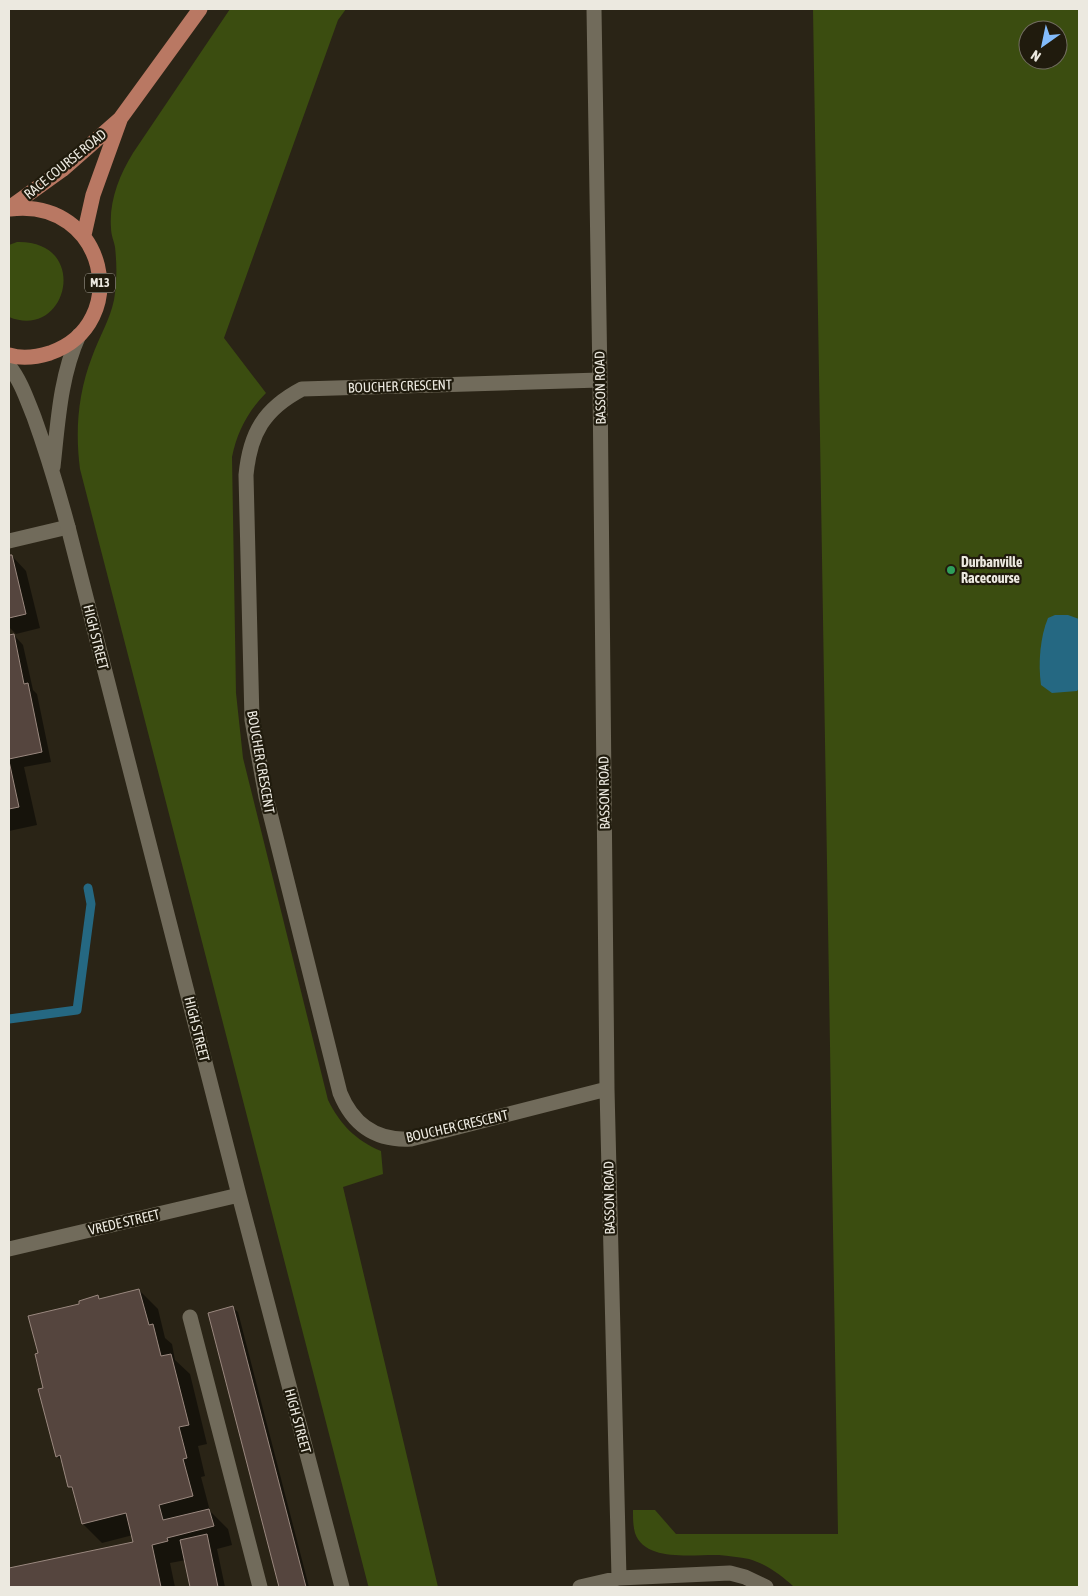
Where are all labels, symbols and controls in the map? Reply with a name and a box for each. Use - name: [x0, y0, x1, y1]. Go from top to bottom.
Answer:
- north arrow: [1018, 20, 1068, 70]
- text: N: [1028, 47, 1044, 65]
- street label: RACE COURSE ROAD: [21, 126, 109, 202]
- road number: M13: [85, 274, 115, 292]
- street label: BASSON ROAD: [591, 351, 609, 425]
- street label: BOUCHER CRESCENT: [348, 376, 452, 396]
- place label: Durbanville Racecourse: [961, 554, 1022, 586]
- marker: Durbanville Racecourse: [945, 564, 957, 576]
- street label: HIGH STREET: [80, 603, 112, 671]
- street label: BOUCHER CRESCENT: [244, 709, 278, 815]
- street label: BASSON ROAD: [595, 756, 613, 830]
- street label: HIGH STREET: [181, 995, 213, 1063]
- street label: BOUCHER CRESCENT: [404, 1106, 510, 1146]
- street label: BASSON ROAD: [600, 1161, 618, 1235]
- street label: VREDE STREET: [87, 1206, 161, 1238]
- street label: HIGH STREET: [282, 1387, 314, 1455]

